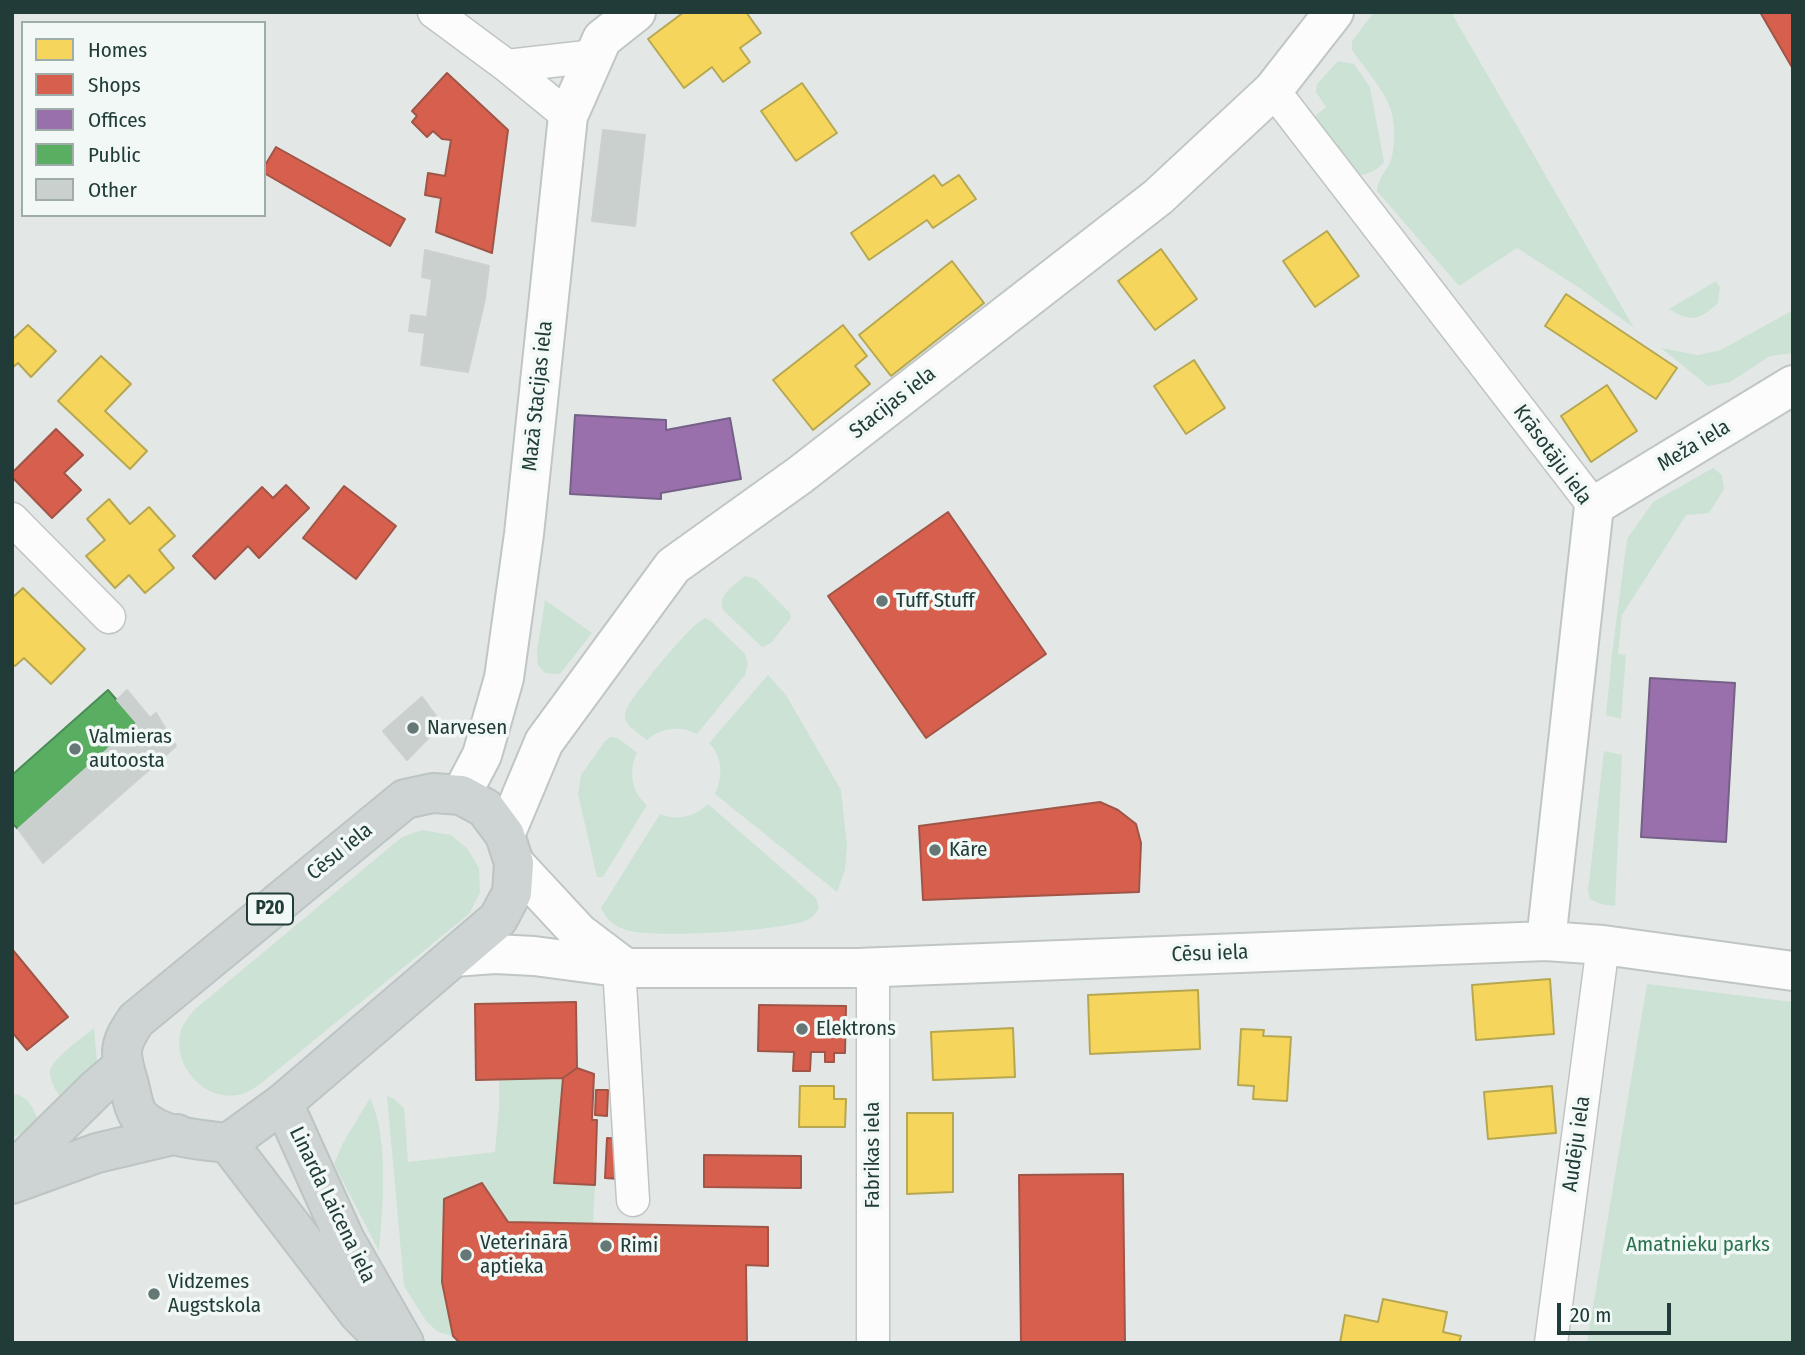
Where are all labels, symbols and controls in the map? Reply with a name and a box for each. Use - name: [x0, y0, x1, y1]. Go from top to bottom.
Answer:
- legend: [21, 21, 266, 217]
- text: Homes: [88, 37, 147, 63]
- text: Shops: [88, 72, 141, 98]
- text: Offices: [88, 107, 147, 133]
- text: Public: [88, 142, 140, 168]
- text: Other: [88, 177, 137, 203]
- street label: Mazā Stacijas iela: [518, 320, 558, 472]
- street label: Stacijas iela: [845, 362, 941, 444]
- street label: Krāsotāju iela: [1507, 400, 1597, 510]
- street label: Meža iela: [1653, 415, 1735, 477]
- place label: Tuff Stuff: [896, 588, 975, 614]
- marker: Tuff Stuff: [874, 593, 890, 609]
- place label: Narvesen: [427, 715, 507, 741]
- marker: Narvesen: [405, 720, 421, 736]
- place label: Valmieras autoosta: [89, 724, 172, 774]
- marker: Valmieras autoosta: [67, 741, 83, 757]
- street label: Cēsu iela: [302, 818, 378, 886]
- place label: Kāre: [949, 837, 987, 863]
- marker: Kāre: [927, 842, 943, 858]
- road number: P20: [247, 894, 293, 925]
- street label: Cēsu iela: [1171, 940, 1249, 968]
- place label: Elektrons: [816, 1016, 896, 1042]
- marker: Elektrons: [794, 1021, 810, 1037]
- street label: Audēju iela: [1558, 1095, 1596, 1193]
- street label: Fabrikas iela: [860, 1102, 886, 1208]
- street label: Linarda Laicena iela: [283, 1123, 381, 1287]
- place label: Veterinārā aptieka: [480, 1230, 568, 1280]
- park label: Amatnieku parks: [1626, 1232, 1770, 1258]
- place label: Rimi: [620, 1233, 658, 1259]
- marker: Rimi: [598, 1238, 614, 1254]
- marker: Veterinārā aptieka: [458, 1247, 474, 1263]
- place label: Vidzemes Augstskola: [168, 1269, 261, 1319]
- marker: Vidzemes Augstskola: [146, 1286, 162, 1302]
- scale bar: [1560, 1288, 1674, 1332]
- text: 20 m: [1570, 1302, 1611, 1328]

